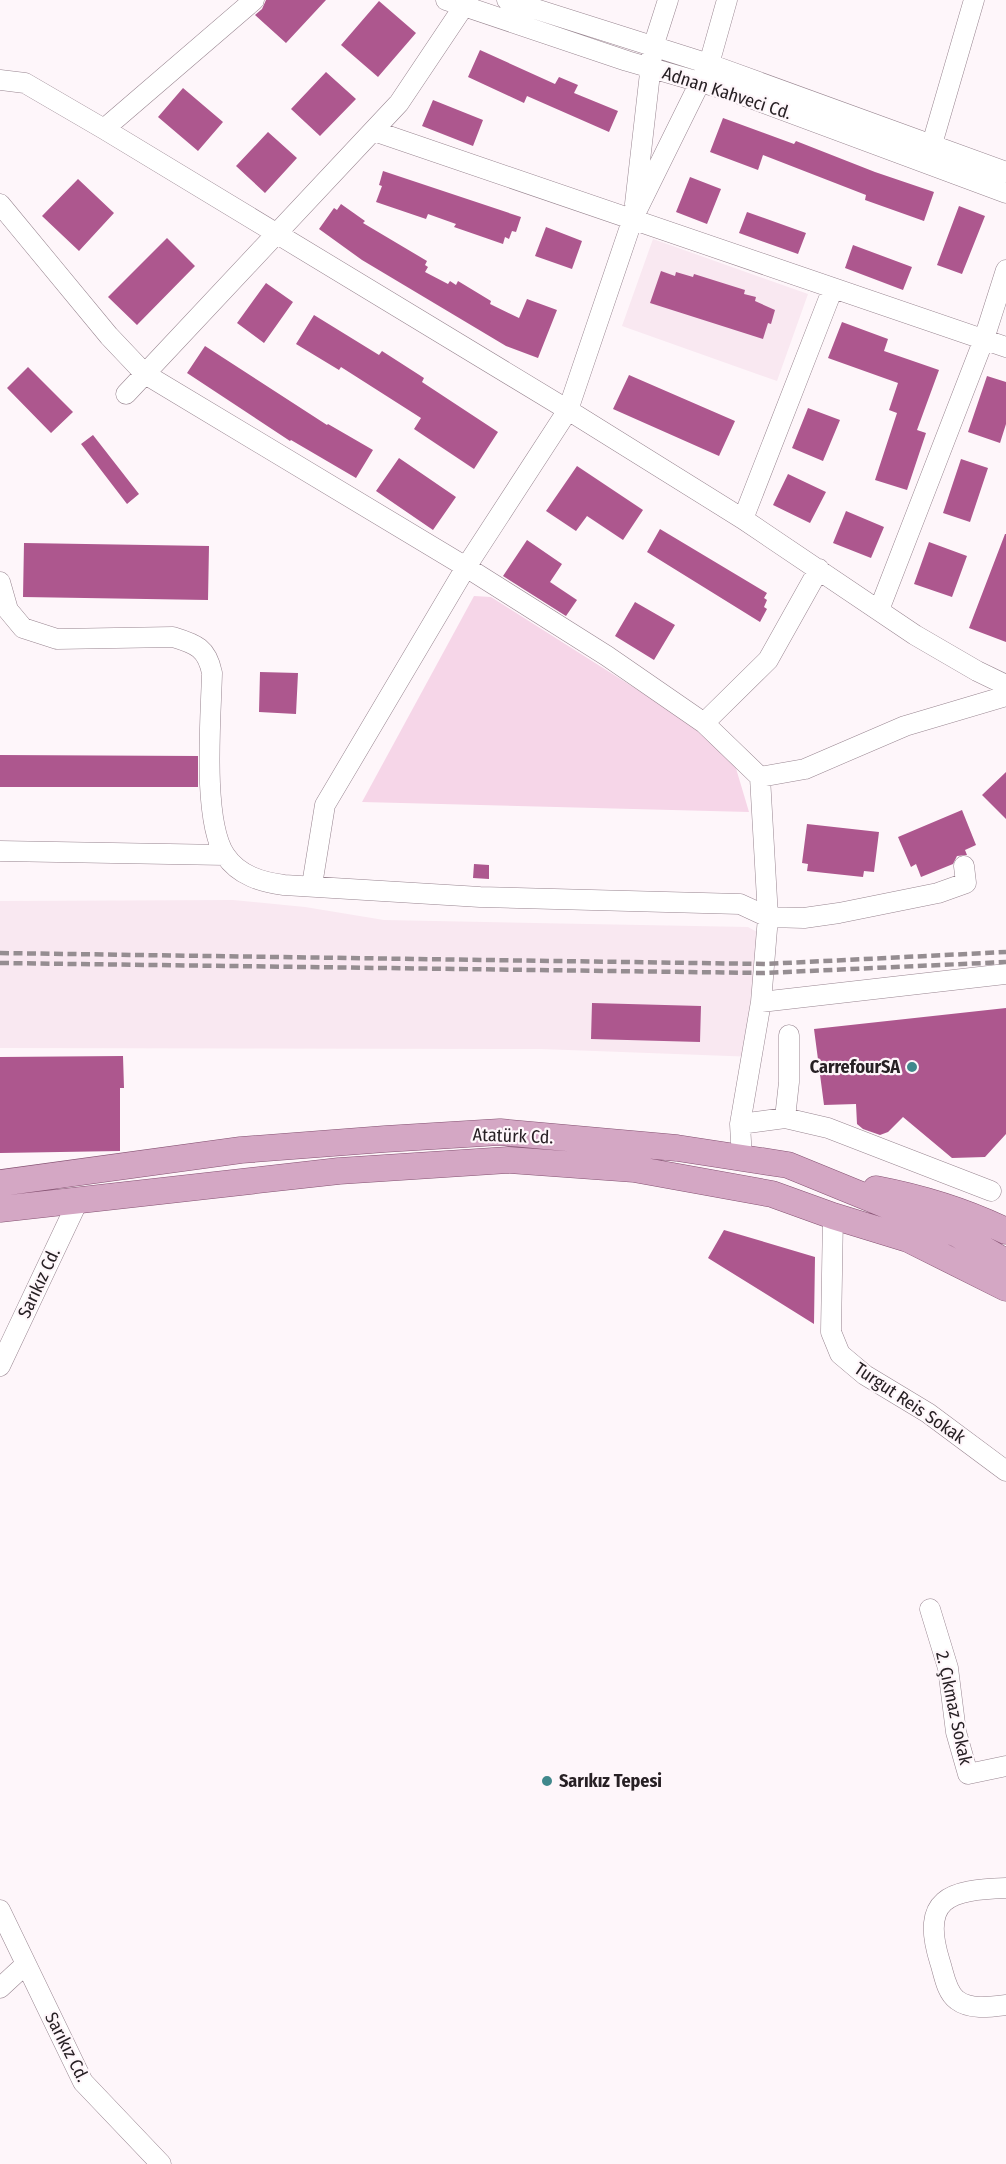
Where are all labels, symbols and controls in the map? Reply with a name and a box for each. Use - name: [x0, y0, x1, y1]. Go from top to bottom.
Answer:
- street label: Adnan Kahveci Cd.: [660, 62, 794, 124]
- place label: CarrefourSA: [810, 1056, 900, 1078]
- marker: CarrefourSA: [905, 1060, 919, 1074]
- street label: Atatürk Cd.: [472, 1124, 554, 1148]
- street label: Sarıkız Cd.: [13, 1244, 65, 1322]
- street label: Turgut Reis Sokak: [850, 1358, 970, 1449]
- street label: 2. Çıkmaz Sokak: [931, 1649, 977, 1767]
- place label: Sarıkız Tepesi: [559, 1770, 662, 1792]
- marker: Sarıkız Tepesi: [540, 1774, 554, 1788]
- street label: Sarıkız Cd.: [40, 2009, 94, 2086]

